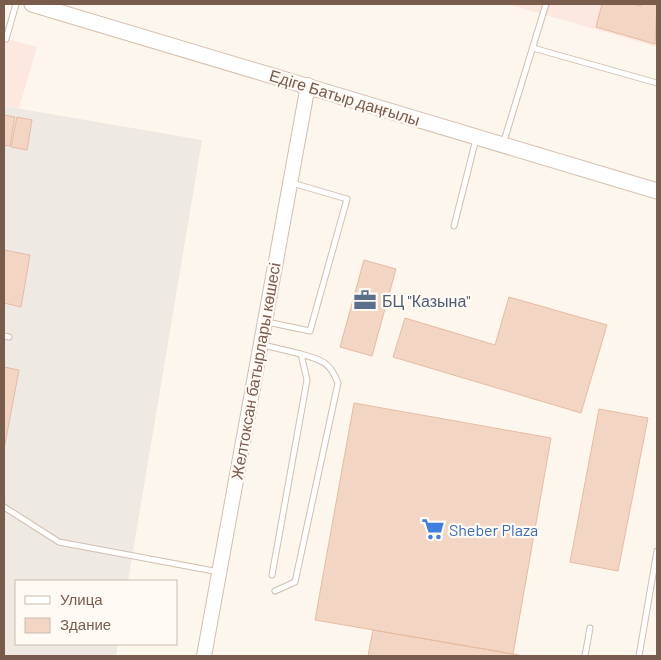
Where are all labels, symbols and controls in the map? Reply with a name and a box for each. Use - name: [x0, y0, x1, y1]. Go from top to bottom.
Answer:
- street label: Едіге Батыр даңғылы: [267, 65, 423, 129]
- street label: Желтоксан батырлары көшесі: [227, 261, 283, 481]
- office icon: БЦ "Казына": [352, 287, 378, 313]
- place label: БЦ "Казына": [382, 291, 471, 310]
- supermarket icon: Sheber Plaza: [420, 516, 446, 542]
- place label: Sheber Plaza: [449, 520, 538, 539]
- legend: [15, 580, 178, 645]
- text: Улица: [60, 590, 103, 608]
- text: Здание: [60, 615, 111, 633]

